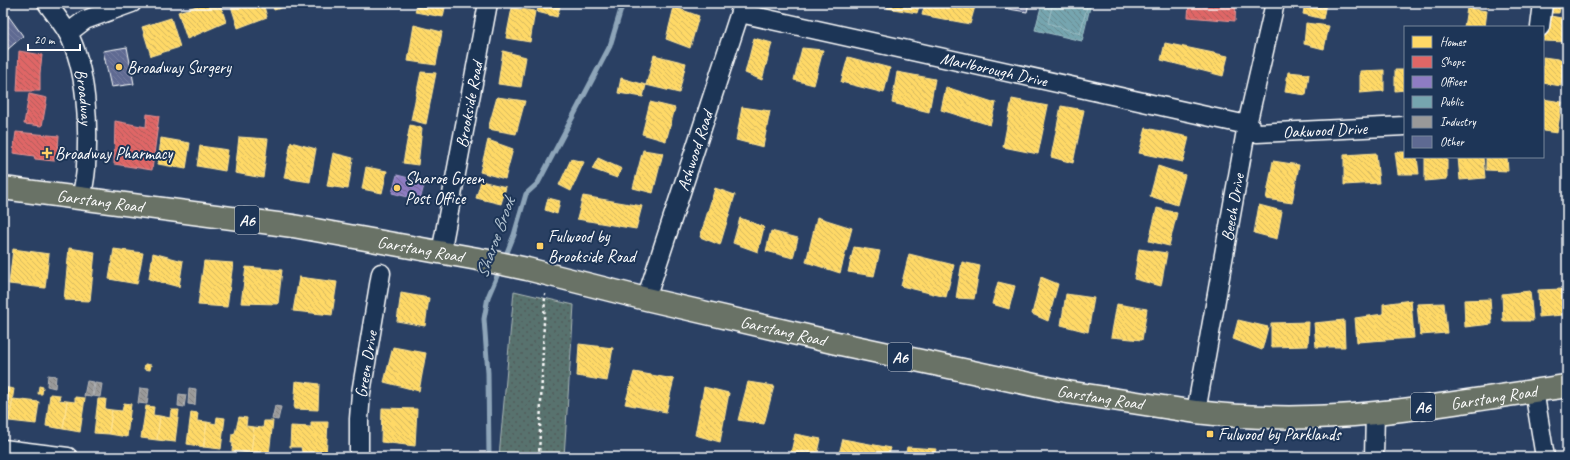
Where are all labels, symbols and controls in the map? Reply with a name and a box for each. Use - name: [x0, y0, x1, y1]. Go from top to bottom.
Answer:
- scale bar: [28, 26, 80, 52]
- legend: [1404, 26, 1544, 158]
- text: 20 m: [34, 32, 56, 48]
- text: Homes: [1440, 34, 1467, 50]
- street label: Marlborough Drive: [938, 48, 1051, 92]
- text: Shops: [1440, 54, 1465, 70]
- place label: Broadway Surgery: [127, 57, 232, 78]
- street label: Brookside Road: [451, 57, 488, 149]
- marker: Broadway Surgery: [114, 62, 124, 72]
- street label: Broadway: [70, 67, 97, 126]
- text: Offices: [1440, 74, 1467, 90]
- text: Public: [1440, 94, 1464, 110]
- street label: Ashwood Road: [672, 105, 719, 193]
- text: Industry: [1440, 114, 1477, 130]
- street label: Oakwood Drive: [1282, 118, 1369, 143]
- text: Other: [1440, 134, 1466, 150]
- place label: Broadway Pharmacy: [55, 143, 174, 164]
- marker: Broadway Pharmacy: [42, 148, 52, 158]
- place label: Sharoe Green Post Office: [405, 168, 485, 209]
- street label: Beech Drive: [1217, 170, 1249, 243]
- marker: Sharoe Green Post Office: [392, 183, 402, 193]
- street label: Garstang Road: [56, 185, 147, 218]
- water label: Sharoe Brook: [470, 192, 521, 281]
- road number: A6: [235, 206, 259, 234]
- place label: Fulwood by Brookside Road: [548, 226, 638, 267]
- street label: Garstang Road: [376, 231, 467, 268]
- marker: Fulwood by Brookside Road: [535, 241, 545, 251]
- street label: Garstang Road: [738, 311, 830, 352]
- street label: Green Drive: [351, 328, 382, 399]
- road number: A6: [888, 343, 912, 371]
- street label: Garstang Road: [1055, 380, 1147, 415]
- street label: Garstang Road: [1449, 380, 1541, 415]
- road number: A6: [1411, 393, 1435, 421]
- place label: Fulwood by Parklands: [1218, 424, 1342, 445]
- marker: Fulwood by Parklands: [1205, 429, 1215, 439]

